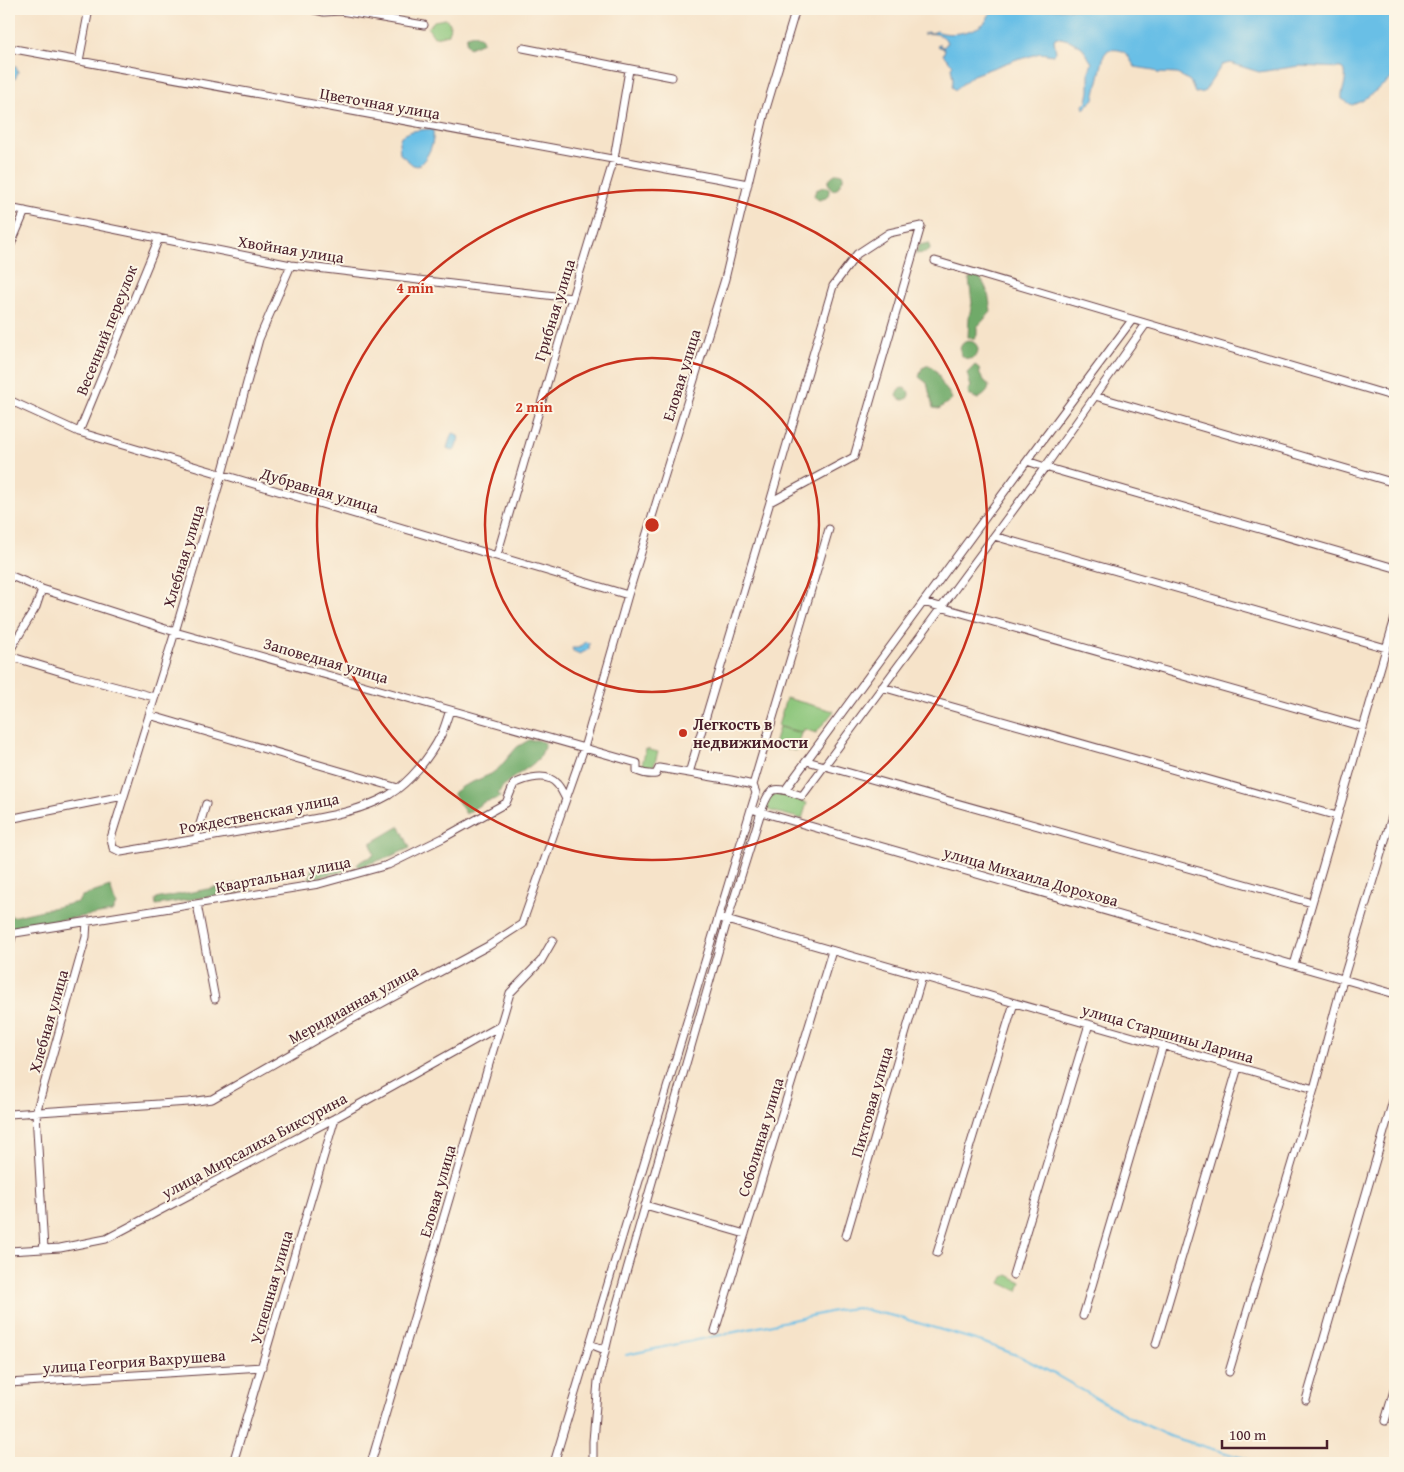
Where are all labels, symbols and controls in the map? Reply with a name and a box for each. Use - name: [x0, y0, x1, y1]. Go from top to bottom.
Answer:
- street label: Цветочная улица: [318, 81, 442, 125]
- street label: Хвойная улица: [236, 229, 346, 269]
- street label: Грибная улица: [527, 256, 581, 364]
- street label: Весенний переулок: [69, 261, 143, 399]
- text: 4 min: [396, 277, 434, 298]
- street label: Еловая улица: [656, 326, 707, 424]
- text: 2 min: [515, 396, 553, 417]
- street label: Дубравная улица: [257, 460, 382, 519]
- street label: Хлебная улица: [156, 501, 210, 610]
- centre of rings: [643, 516, 661, 534]
- street label: Заповедная улица: [261, 631, 392, 689]
- place label: Легкость в недвижимости: [693, 712, 808, 754]
- marker: Легкость в недвижимости: [677, 727, 689, 739]
- street label: Рождественская улица: [177, 786, 341, 840]
- street label: улица Михаила Дорохова: [940, 839, 1122, 913]
- street label: Квартальная улица: [213, 849, 353, 899]
- street label: Меридианная улица: [284, 958, 423, 1050]
- street label: Хлебная улица: [22, 966, 74, 1075]
- street label: улица Старшины Ларина: [1078, 997, 1257, 1069]
- street label: Пихтовая улица: [844, 1043, 898, 1160]
- street label: Соболиная улица: [731, 1074, 790, 1199]
- street label: улица Мирсалиха Биксурина: [156, 1086, 351, 1205]
- street label: Еловая улица: [412, 1142, 462, 1240]
- street label: Успешная улица: [243, 1227, 299, 1347]
- street label: улица Геогрия Вахрушева: [41, 1343, 227, 1379]
- scale bar: [1222, 1417, 1326, 1449]
- text: 100 m: [1229, 1424, 1267, 1445]

